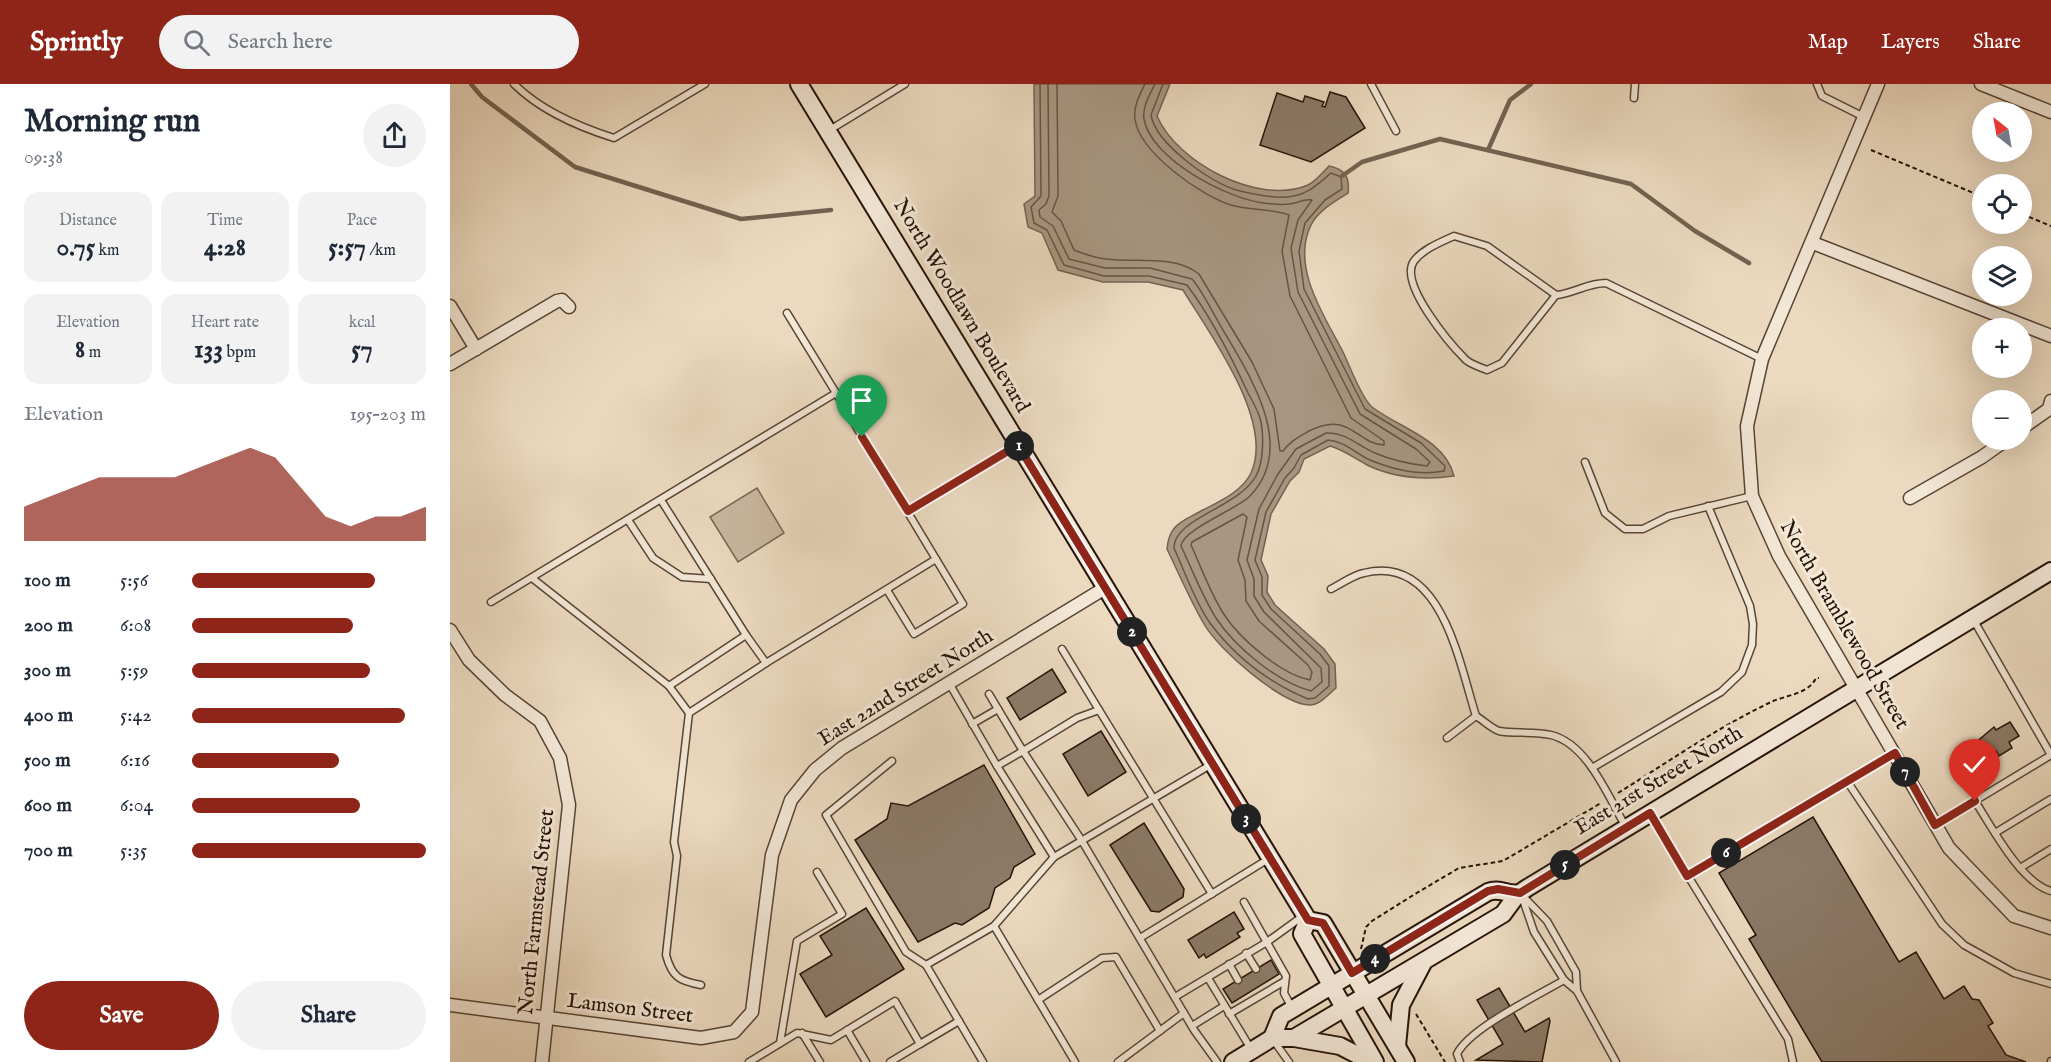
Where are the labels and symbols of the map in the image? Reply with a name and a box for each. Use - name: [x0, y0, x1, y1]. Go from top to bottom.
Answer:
- north arrow: [1972, 102, 2032, 162]
- street label: North Woodlawn Boulevard: [886, 194, 1036, 419]
- pin: [836, 375, 887, 437]
- pin: 1: [1004, 431, 1034, 461]
- street label: North Bramblewood Street: [1773, 516, 1915, 734]
- pin: 2: [1117, 617, 1147, 647]
- street label: East 22nd Street North: [814, 623, 998, 753]
- street label: East 21st Street North: [1570, 720, 1748, 842]
- pin: [1949, 739, 2000, 801]
- pin: 7: [1890, 757, 1920, 787]
- pin: 3: [1231, 804, 1261, 834]
- street label: North Farmstead Street: [513, 808, 561, 1016]
- pin: 6: [1711, 838, 1741, 868]
- pin: 5: [1550, 850, 1580, 880]
- pin: 4: [1360, 944, 1390, 974]
- street label: Lamson Street: [565, 988, 695, 1030]

